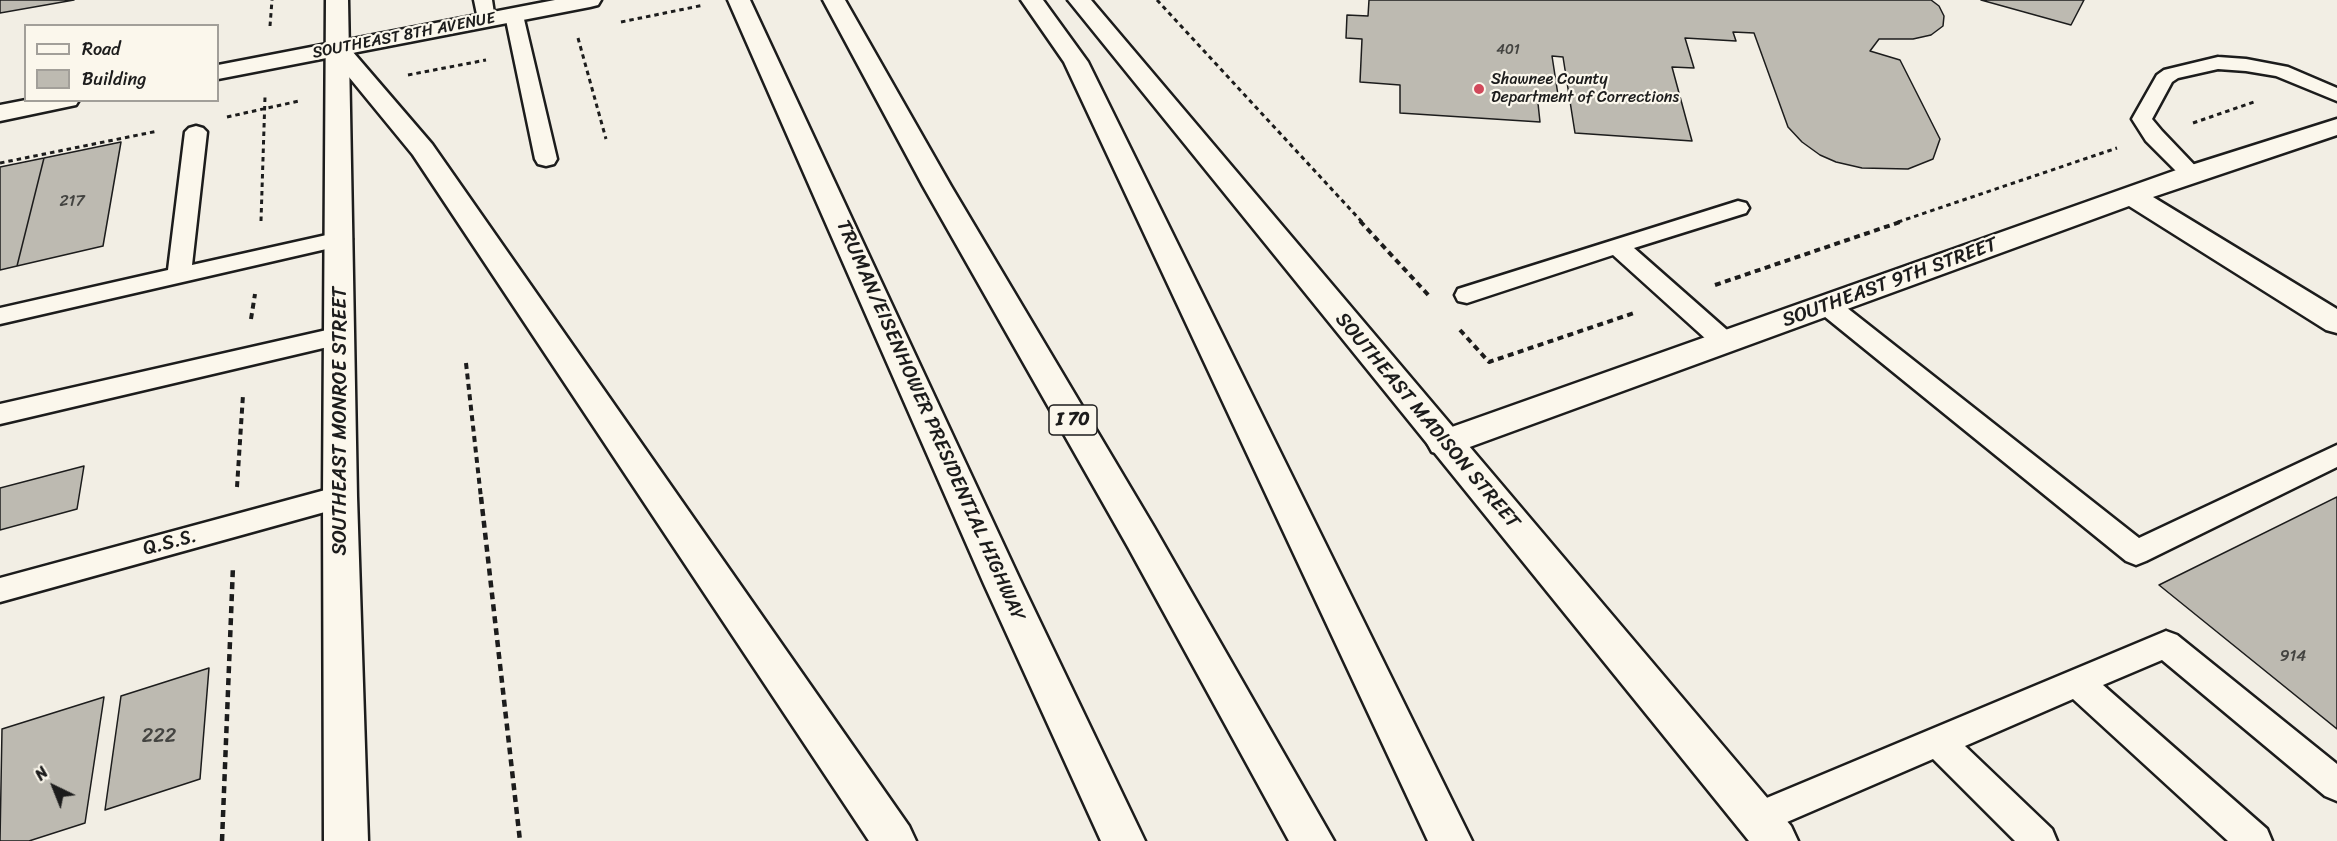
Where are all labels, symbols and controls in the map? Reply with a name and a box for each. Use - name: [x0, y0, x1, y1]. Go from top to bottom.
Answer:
- street label: SOUTHEAST 8TH AVENUE: [311, 9, 497, 63]
- legend: [24, 24, 219, 102]
- text: Road: [82, 33, 121, 65]
- house number: 401: [1496, 42, 1520, 58]
- text: Building: [82, 63, 146, 95]
- place label: Shawnee County Department of Corrections: [1491, 70, 1679, 108]
- marker: Shawnee County Department of Corrections: [1472, 82, 1486, 96]
- house number: 217: [59, 192, 85, 212]
- street label: TRUMAN/EISENHOWER PRESIDENTIAL HIGHWAY: [830, 217, 1030, 625]
- street label: SOUTHEAST 9TH STREET: [1779, 233, 2001, 333]
- street label: SOUTHEAST MONROE STREET: [329, 287, 353, 555]
- street label: SOUTHEAST MADISON STREET: [1330, 308, 1524, 534]
- road number: I 70: [1049, 405, 1097, 435]
- street label: Q.S.S.: [141, 524, 199, 562]
- house number: 914: [2280, 647, 2306, 667]
- house number: 222: [142, 725, 176, 749]
- north arrow: [24, 757, 84, 817]
- text: N: [27, 759, 55, 788]

